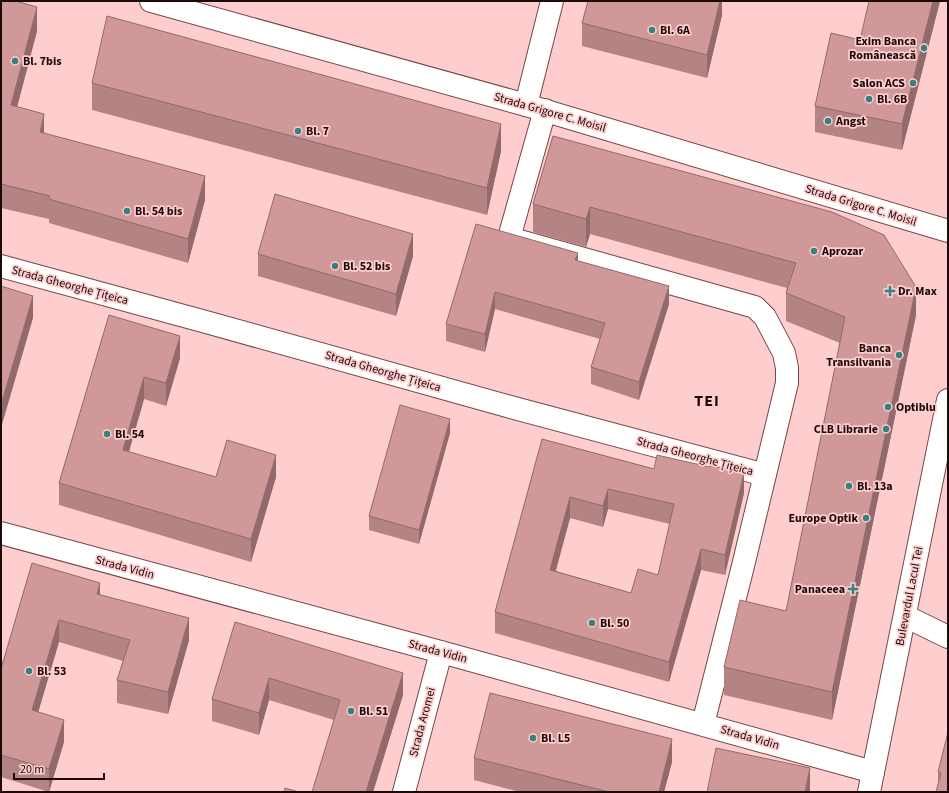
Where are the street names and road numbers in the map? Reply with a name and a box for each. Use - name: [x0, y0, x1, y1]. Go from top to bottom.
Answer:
- street label: Strada Grigore C. Moisil: [492, 88, 608, 137]
- street label: Strada Grigore C. Moisil: [803, 180, 919, 231]
- street label: Strada Gheorghe Țițeica: [10, 262, 130, 309]
- street label: Strada Gheorghe Țițeica: [323, 347, 443, 396]
- street label: Strada Gheorghe Țițeica: [635, 433, 755, 480]
- street label: Bulevardul Lacul Tei: [892, 545, 927, 647]
- street label: Strada Vidin: [93, 551, 156, 584]
- street label: Strada Vidin: [406, 635, 469, 668]
- street label: Strada Aromei: [405, 686, 440, 759]
- street label: Strada Vidin: [718, 721, 781, 754]

